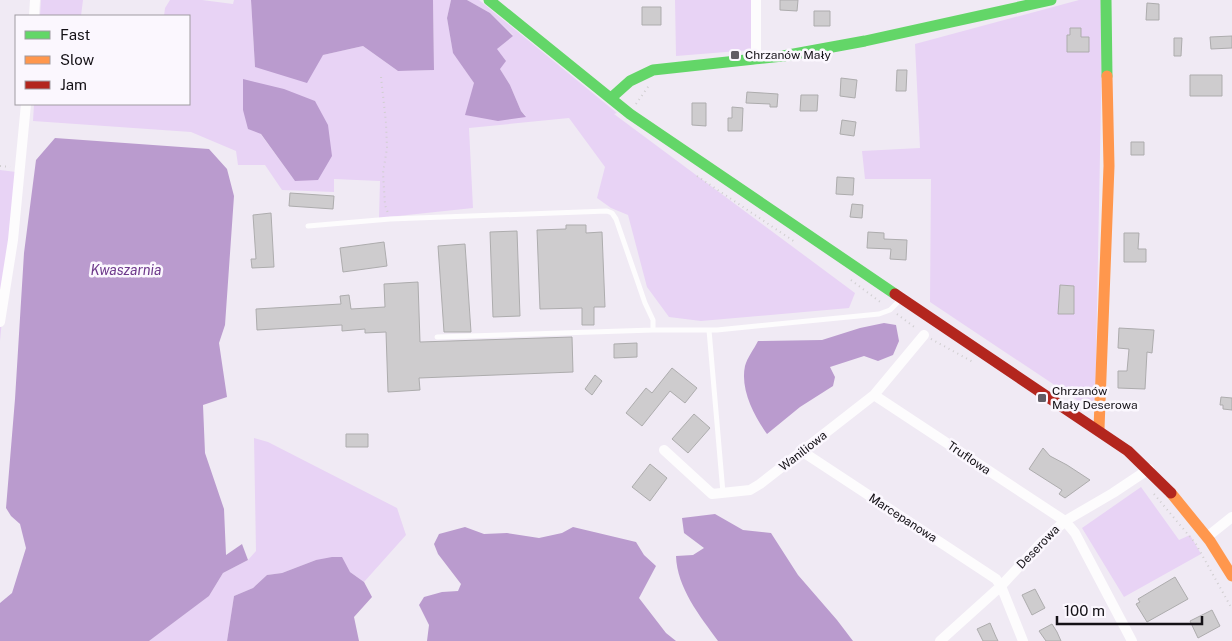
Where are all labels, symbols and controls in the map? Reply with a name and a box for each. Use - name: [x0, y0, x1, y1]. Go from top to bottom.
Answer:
- legend: [15, 15, 190, 105]
- text: Fast: [60, 26, 90, 43]
- place label: Chrzanów Mały: [745, 48, 831, 62]
- marker: Chrzanów Mały: [729, 49, 741, 61]
- text: Slow: [60, 51, 95, 68]
- text: Jam: [60, 76, 87, 93]
- water label: Kwaszarnia: [91, 262, 161, 278]
- place label: Chrzanów Mały Deserowa: [1052, 384, 1138, 412]
- marker: Chrzanów Mały Deserowa: [1036, 392, 1048, 404]
- street label: Waniliowa: [776, 428, 830, 474]
- street label: Truflowa: [945, 438, 993, 478]
- street label: Marcepanowa: [866, 491, 940, 545]
- street label: Deserowa: [1014, 522, 1062, 572]
- scale bar: [1057, 594, 1202, 626]
- text: 100 m: [1064, 602, 1105, 619]

